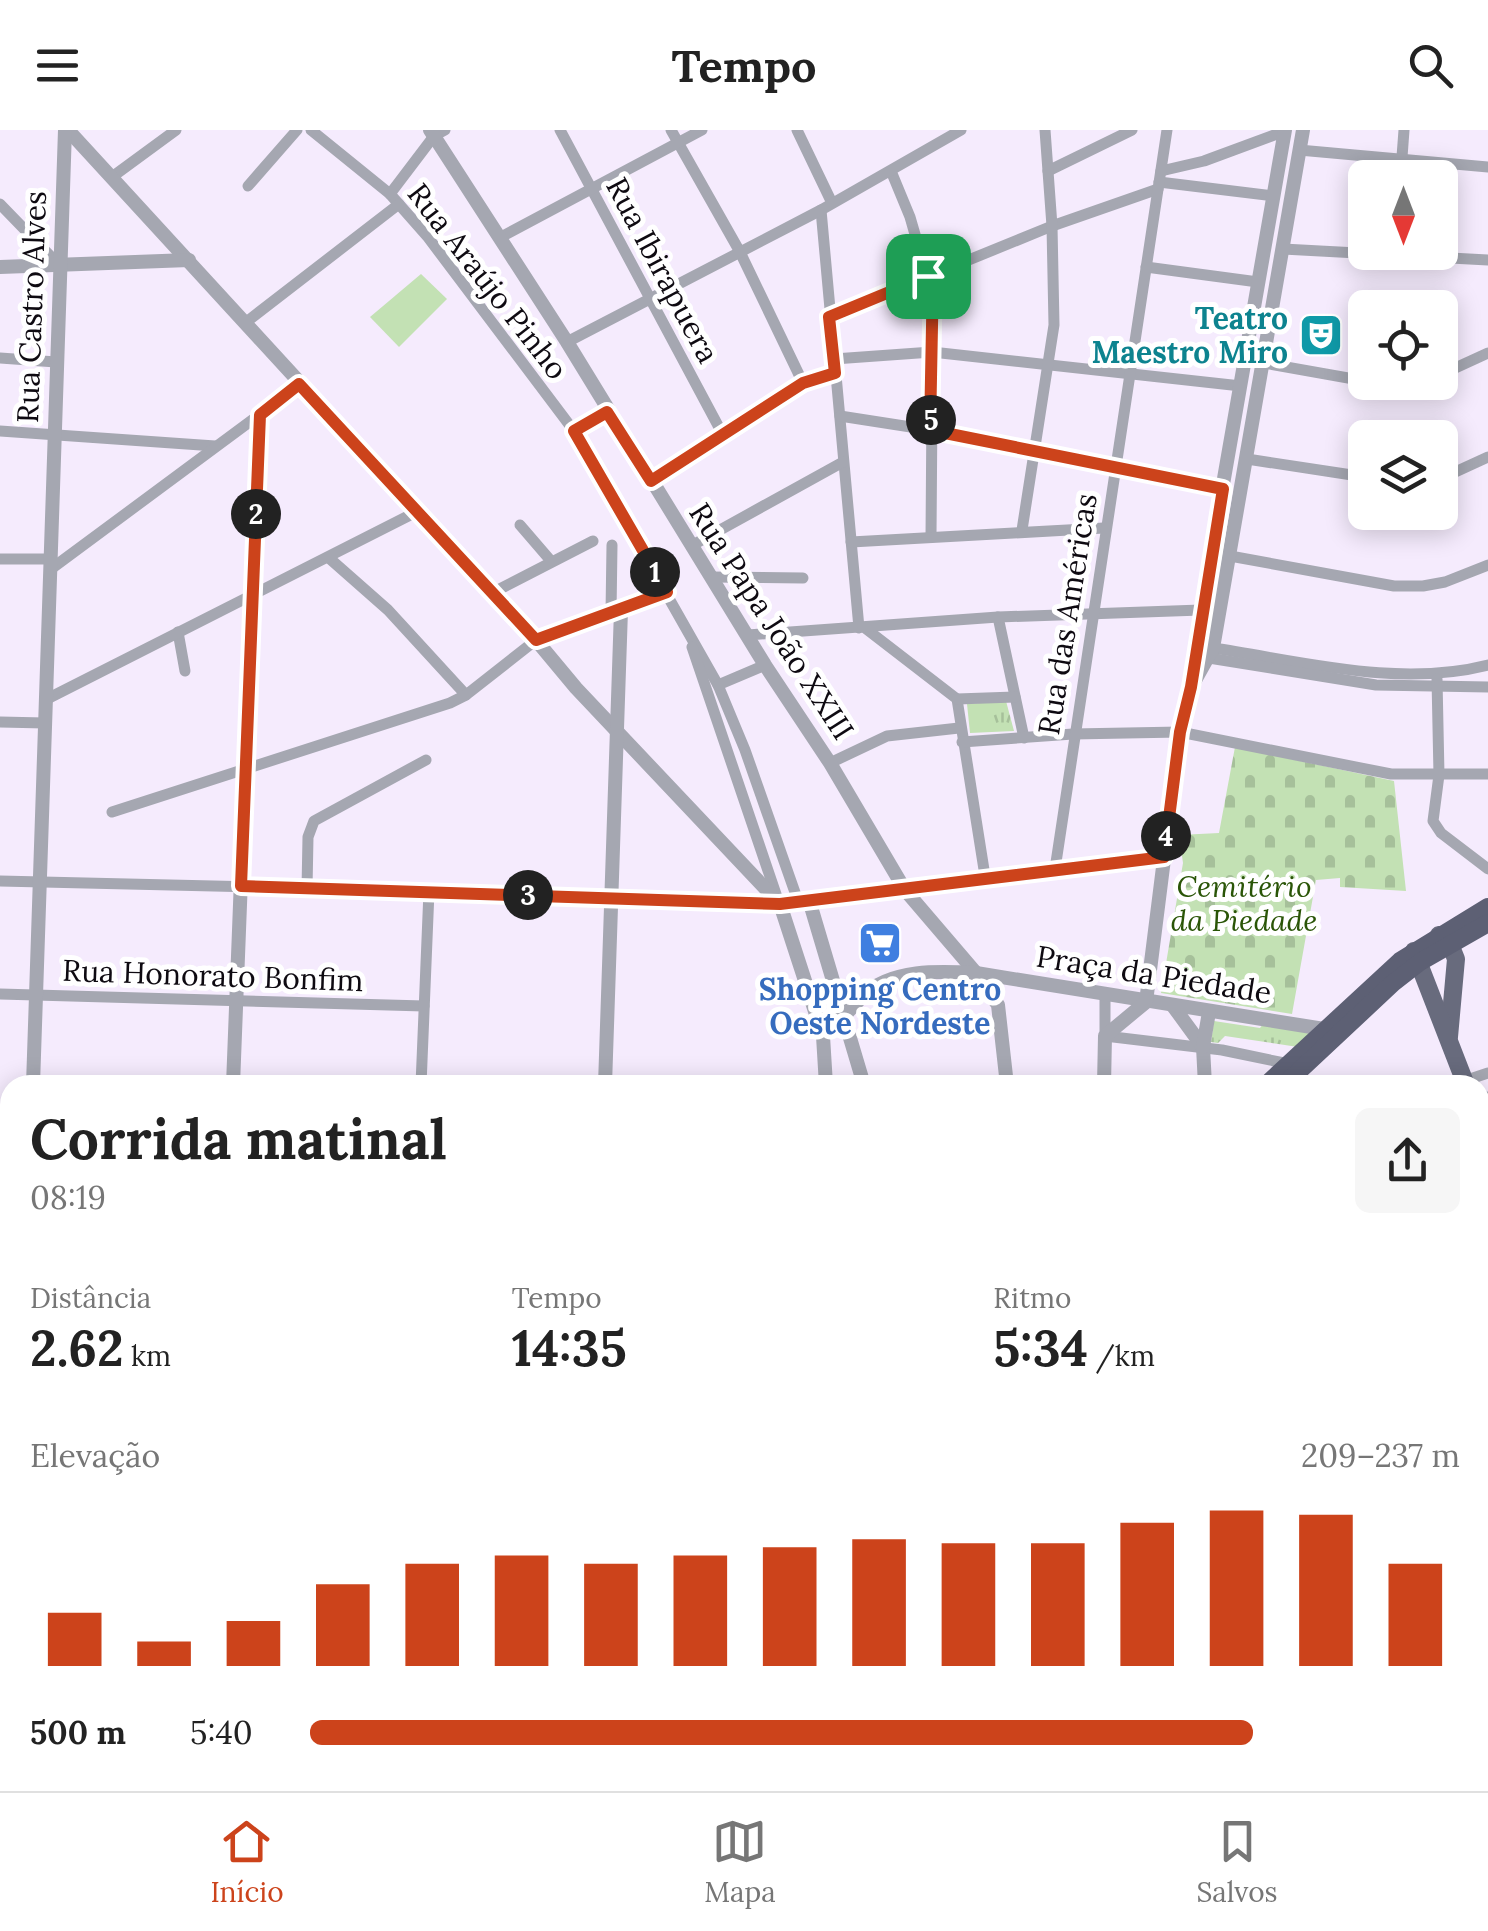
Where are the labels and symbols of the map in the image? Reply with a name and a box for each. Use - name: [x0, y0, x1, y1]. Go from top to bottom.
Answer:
- north arrow: [1348, 160, 1458, 270]
- street label: Rua Ibirapuera: [598, 171, 728, 369]
- street label: Rua Araújo Pinho: [399, 175, 576, 387]
- street label: Rua Castro Alves: [8, 190, 54, 424]
- pin: [886, 234, 971, 319]
- place label: Teatro Maestro Miro: [1091, 299, 1288, 371]
- theatre icon: Teatro Maestro Miro: [1298, 312, 1344, 358]
- pin: 5: [906, 395, 956, 445]
- pin: 2: [231, 489, 281, 539]
- street label: Rua das Américas: [1029, 491, 1105, 737]
- street label: Rua Papa João XXIII: [681, 496, 863, 746]
- pin: 1: [630, 547, 680, 597]
- pin: 4: [1141, 811, 1191, 861]
- park label: Cemitério da Piedade: [1171, 867, 1317, 939]
- pin: 3: [503, 870, 553, 920]
- supermarket icon: Shopping Centro Oeste Nordeste: [857, 920, 903, 966]
- street label: Praça da Piedade: [1034, 937, 1274, 1011]
- street label: Rua Honorato Bonfim: [62, 951, 364, 999]
- place label: Shopping Centro Oeste Nordeste: [759, 970, 1001, 1042]

